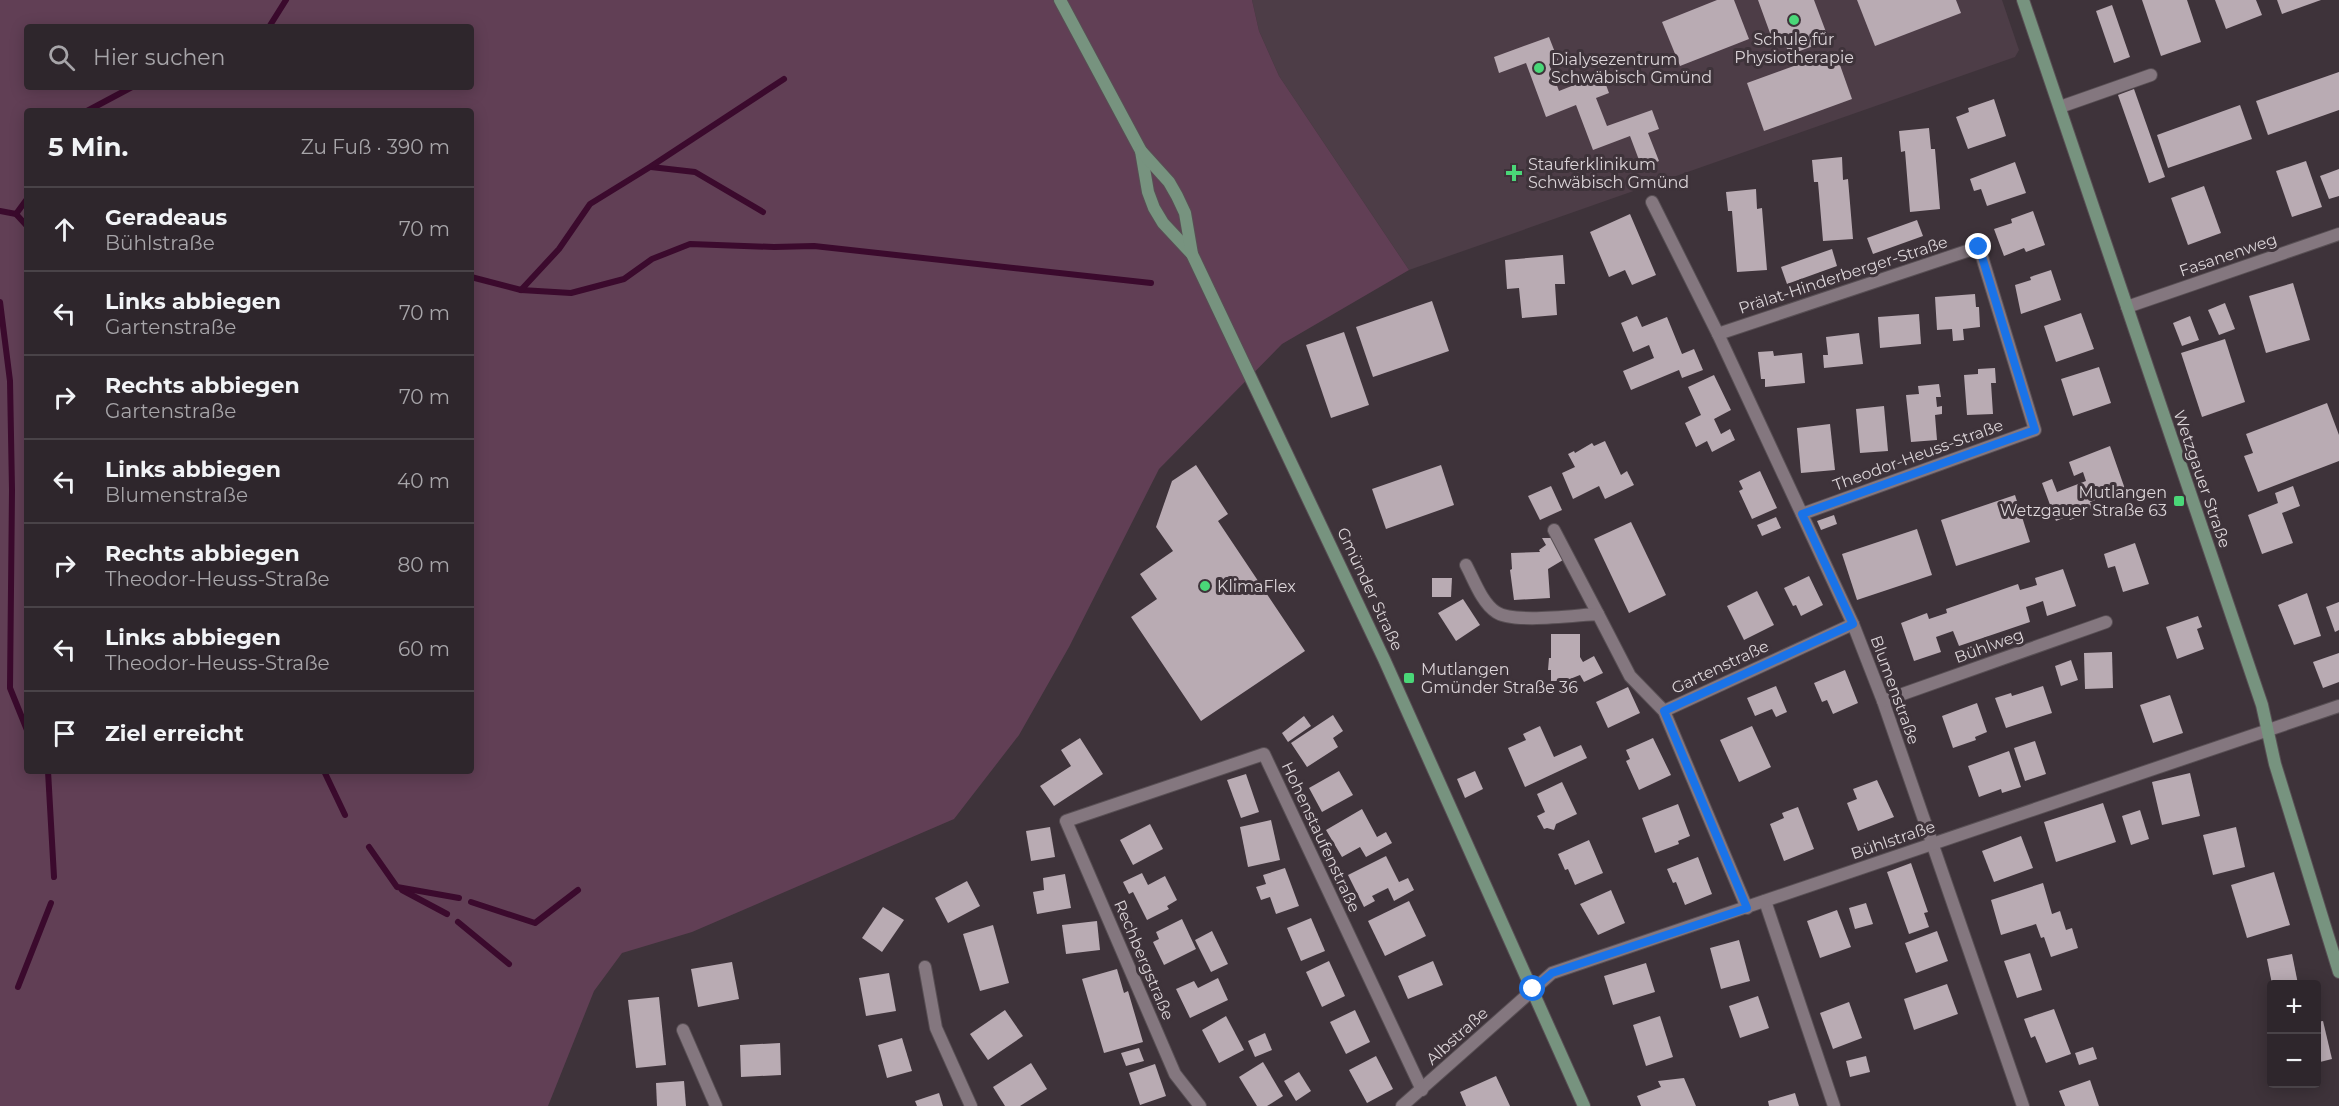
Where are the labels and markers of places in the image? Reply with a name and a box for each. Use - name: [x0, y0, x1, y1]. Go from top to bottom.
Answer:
- marker: Schule für Physiotherapie: [1787, 13, 1801, 27]
- place label: Schule für Physiotherapie: [1734, 30, 1854, 67]
- place label: Dialysezentrum Schwäbisch Gmünd: [1551, 50, 1712, 87]
- marker: Dialysezentrum Schwäbisch Gmünd: [1532, 61, 1546, 75]
- place label: Stauferklinikum Schwäbisch Gmünd: [1528, 155, 1689, 192]
- marker: Stauferklinikum Schwäbisch Gmünd: [1505, 164, 1523, 182]
- place label: Mutlangen Wetzgauer Straße 63: [2000, 483, 2167, 520]
- marker: Mutlangen Wetzgauer Straße 63: [2172, 494, 2186, 508]
- place label: KlimaFlex: [1217, 577, 1296, 596]
- marker: KlimaFlex: [1198, 579, 1212, 593]
- place label: Mutlangen Gmünder Straße 36: [1421, 660, 1578, 697]
- marker: Mutlangen Gmünder Straße 36: [1402, 671, 1416, 685]

